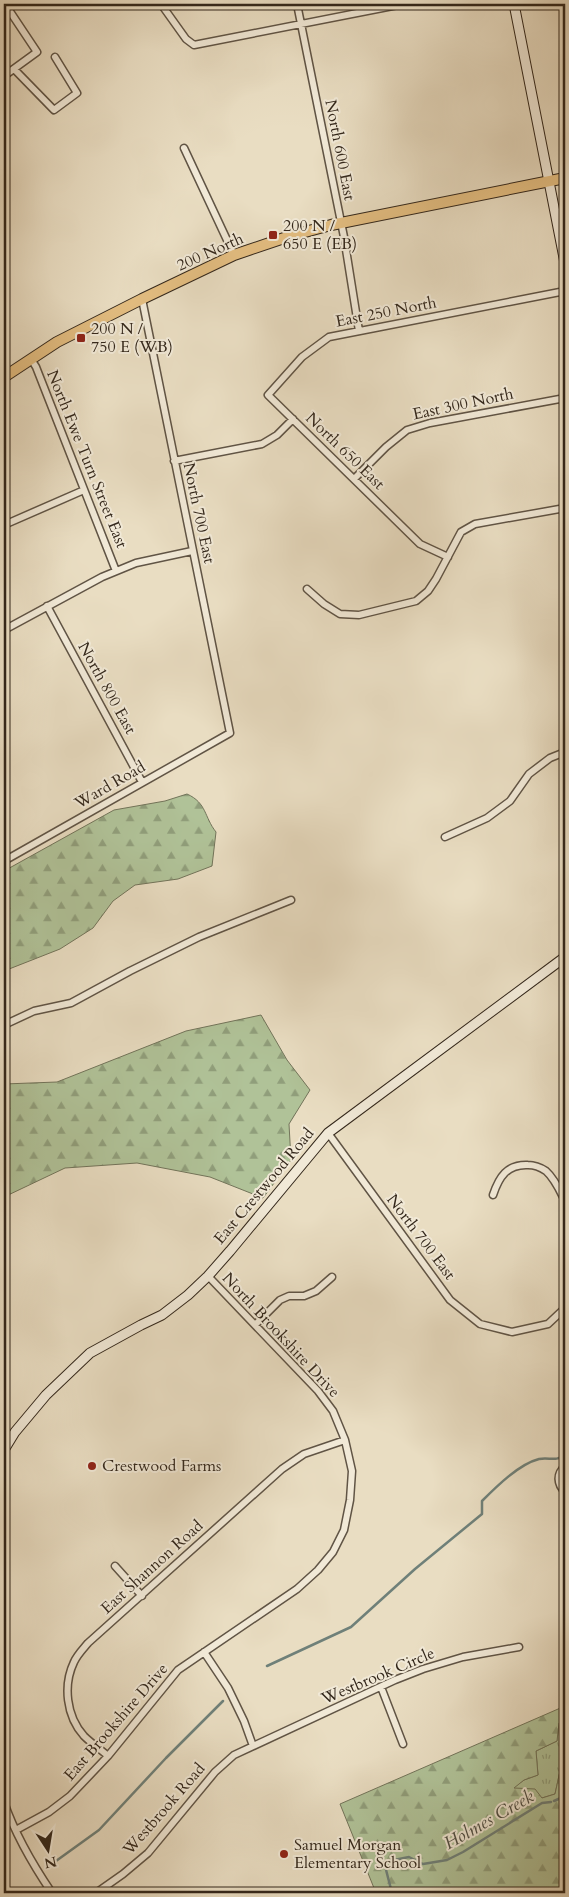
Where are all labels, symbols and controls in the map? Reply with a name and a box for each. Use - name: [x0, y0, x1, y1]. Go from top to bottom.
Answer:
- street label: North 600 East: [319, 98, 361, 202]
- place label: 200 N / 650 E (EB): [283, 215, 357, 255]
- street label: 200 North: [173, 227, 247, 276]
- marker: 200 N / 650 E (EB): [267, 229, 279, 241]
- street label: East 250 North: [334, 291, 439, 333]
- place label: 200 N / 750 E (WB): [91, 318, 173, 358]
- marker: 200 N / 750 E (WB): [75, 332, 87, 344]
- street label: North Ewe Turn Street East: [41, 367, 133, 551]
- street label: East 300 North: [411, 383, 516, 425]
- street label: North 650 East: [301, 408, 389, 494]
- street label: North 700 East: [178, 461, 220, 565]
- street label: North 800 East: [73, 638, 141, 738]
- street label: Ward Road: [70, 756, 150, 815]
- street label: East Crestwood Road: [209, 1123, 319, 1249]
- street label: North 700 East: [381, 1190, 461, 1284]
- street label: North Brookshire Drive: [217, 1268, 345, 1402]
- place label: Crestwood Farms: [102, 1455, 221, 1477]
- marker: Crestwood Farms: [86, 1460, 98, 1472]
- street label: East Shannon Road: [96, 1515, 208, 1619]
- street label: Westbrook Circle: [317, 1642, 438, 1710]
- street label: East Brookshire Drive: [59, 1659, 173, 1785]
- street label: Westbrook Road: [117, 1758, 210, 1860]
- water label: Holmes Creek: [439, 1784, 539, 1856]
- north arrow: [22, 1824, 72, 1874]
- place label: Samuel Morgan Elementary School: [294, 1834, 421, 1874]
- marker: Samuel Morgan Elementary School: [278, 1848, 290, 1860]
- text: N: [43, 1852, 59, 1873]

